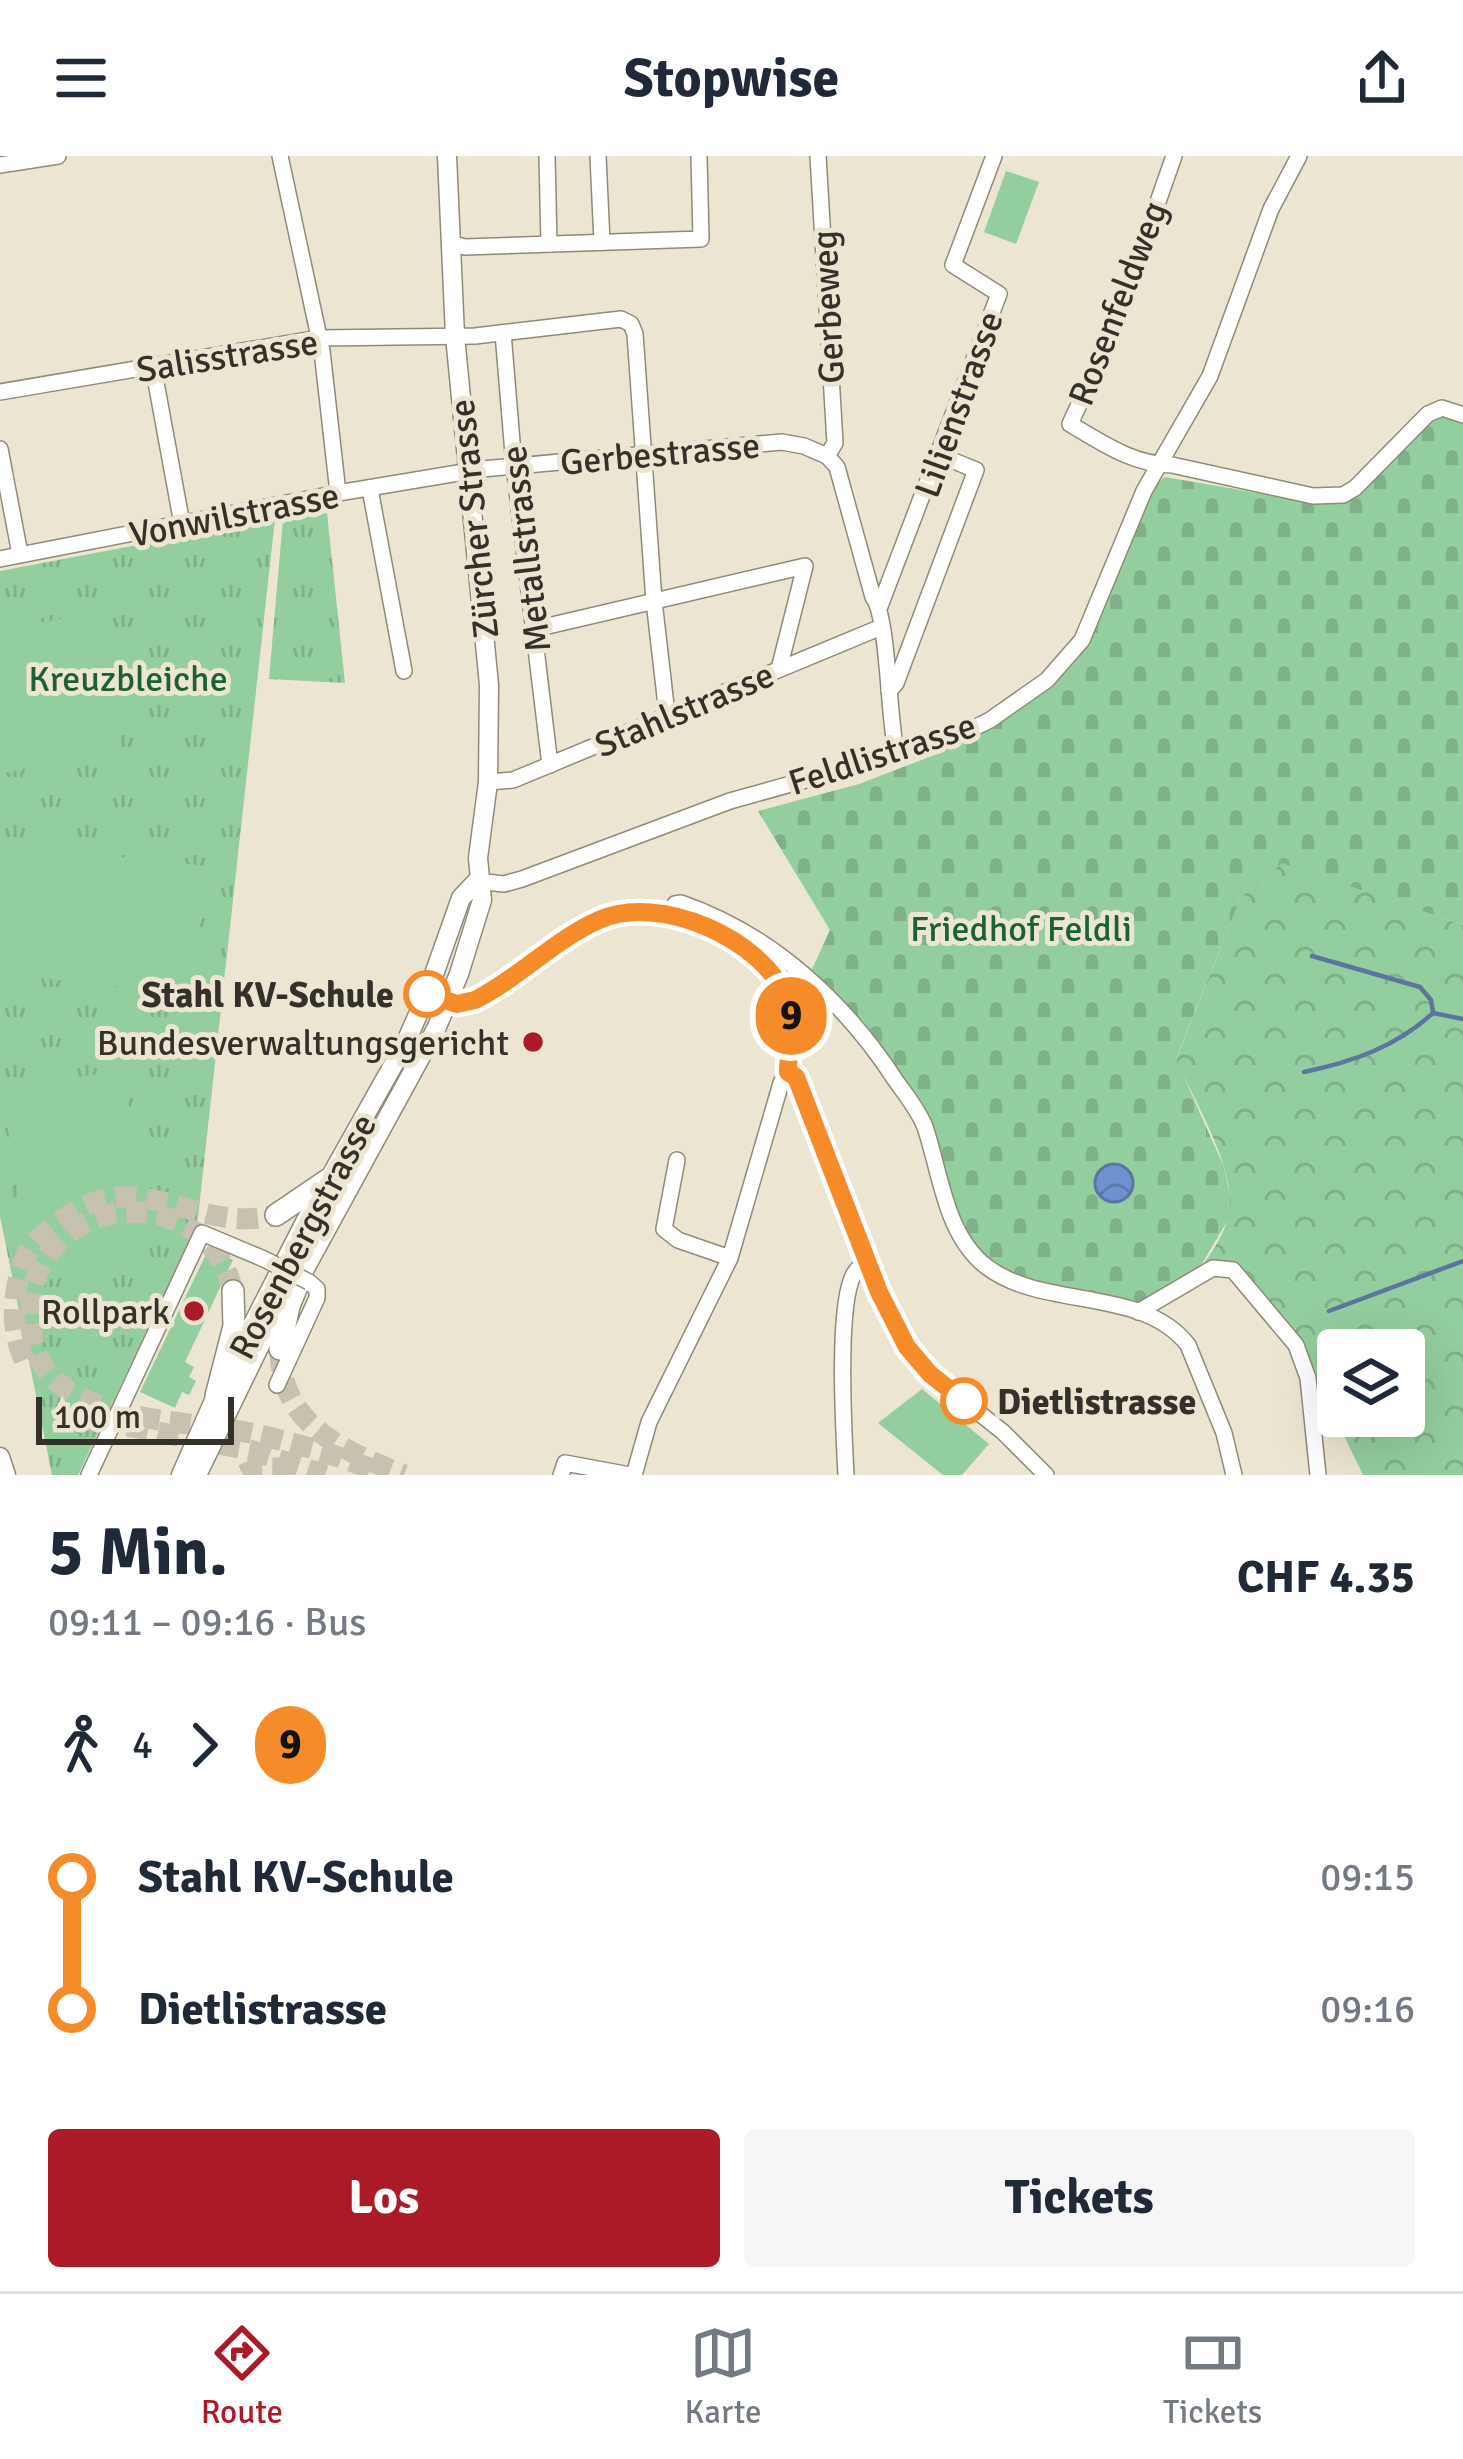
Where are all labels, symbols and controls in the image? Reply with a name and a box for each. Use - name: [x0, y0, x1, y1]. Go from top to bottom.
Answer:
- icon: menu: [48, 45, 114, 111]
- text: Stopwise: [624, 45, 839, 112]
- icon: share: [1349, 45, 1415, 111]
- street label: Rosenfeldweg: [1059, 195, 1178, 412]
- street label: Gerbeweg: [802, 229, 855, 385]
- street label: Lilienstrasse: [905, 305, 1014, 504]
- street label: Salisstrasse: [133, 320, 321, 393]
- street label: Zürcher Strasse: [440, 397, 509, 641]
- street label: Gerbestrasse: [558, 423, 762, 486]
- street label: Metallstrasse: [491, 443, 561, 655]
- street label: Vonwilstrasse: [126, 473, 343, 558]
- street label: Stahlstrasse: [588, 653, 781, 768]
- park label: Kreuzbleiche: [28, 657, 228, 702]
- street label: Feldlistrasse: [783, 703, 982, 806]
- park label: Friedhof Feldli: [910, 907, 1132, 952]
- marker: Stahl KV-Schule: [405, 972, 449, 1016]
- place label: Stahl KV-Schule: [141, 973, 394, 1018]
- line badge: 9: [752, 977, 830, 1055]
- text: 9: [780, 990, 802, 1041]
- place label: Bundesverwaltungsgericht: [97, 1021, 509, 1066]
- marker: Bundesverwaltungsgericht: [520, 1029, 546, 1055]
- street label: Rosenbergstrasse: [220, 1106, 387, 1367]
- place label: Rollpark: [41, 1290, 170, 1335]
- marker: Rollpark: [181, 1298, 207, 1324]
- map controls: [1317, 1329, 1425, 1437]
- button: layers: [1317, 1329, 1425, 1437]
- marker: Dietlistrasse: [942, 1379, 986, 1423]
- place label: Dietlistrasse: [997, 1380, 1196, 1425]
- scale bar: [36, 1391, 234, 1444]
- text: 100 m: [54, 1397, 141, 1438]
- text: 5 Min.: [48, 1512, 228, 1593]
- text: CHF 4.35: [1237, 1550, 1415, 1605]
- text: 09:11 – 09:16 · Bus: [48, 1598, 366, 1646]
- icon: walk: [48, 1712, 114, 1778]
- icon: forward: [171, 1712, 237, 1778]
- text: 9: [279, 1719, 302, 1770]
- text: 4: [132, 1721, 153, 1769]
- text: Stahl KV-Schule: [138, 1850, 454, 1905]
- text: 09:15: [1320, 1853, 1415, 1901]
- text: Dietlistrasse: [138, 1982, 387, 2037]
- text: 09:16: [1320, 1985, 1415, 2033]
- button: Los: [48, 2129, 720, 2267]
- button: Tickets: [744, 2129, 1415, 2267]
- tab: Route: [201, 2320, 283, 2433]
- tab: Karte: [685, 2320, 762, 2433]
- tab: Tickets: [1163, 2320, 1262, 2433]

